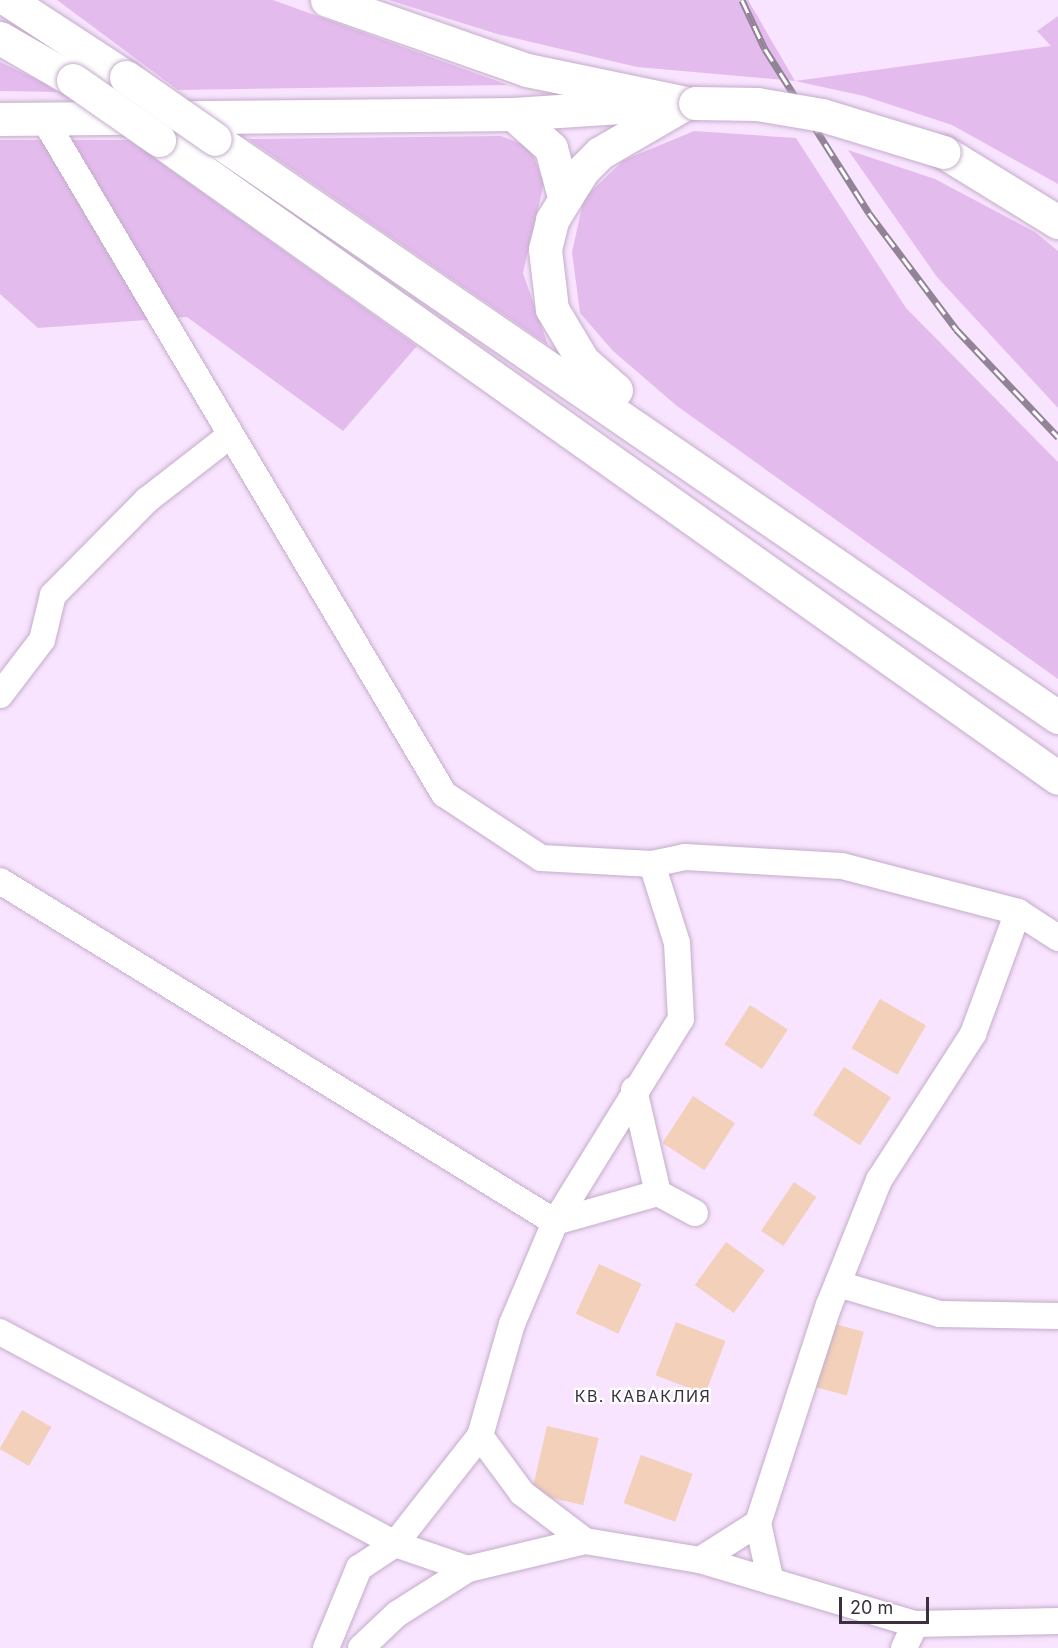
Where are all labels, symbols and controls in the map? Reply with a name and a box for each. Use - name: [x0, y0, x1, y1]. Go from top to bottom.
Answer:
- district label: КВ. КАВАКЛИЯ: [575, 1386, 711, 1406]
- scale bar: [842, 1585, 932, 1623]
- text: 20 m: [850, 1597, 893, 1618]

